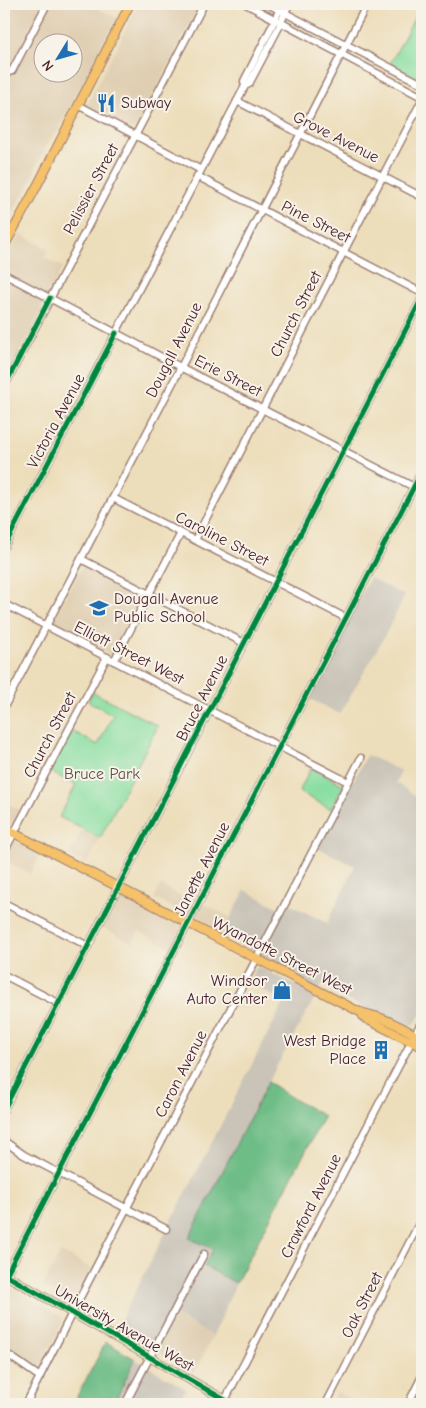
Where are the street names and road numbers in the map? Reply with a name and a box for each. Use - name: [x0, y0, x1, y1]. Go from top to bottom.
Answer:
- street label: Grove Avenue: [290, 108, 382, 166]
- street label: Pelissier Street: [60, 140, 123, 237]
- street label: Pine Street: [279, 197, 354, 247]
- street label: Church Street: [267, 268, 326, 360]
- street label: Dougall Avenue: [142, 299, 206, 401]
- street label: Erie Street: [191, 351, 265, 401]
- street label: Victoria Avenue: [23, 371, 89, 471]
- street label: Caroline Street: [172, 508, 272, 570]
- street label: Elliott Street West: [71, 618, 187, 689]
- street label: Bruce Avenue: [173, 652, 231, 744]
- street label: Church Street: [20, 689, 80, 781]
- street label: Janette Avenue: [171, 819, 233, 919]
- street label: Wyandotte Street West: [209, 913, 355, 999]
- street label: Caron Avenue: [151, 1027, 211, 1121]
- street label: Crawford Avenue: [277, 1151, 345, 1261]
- street label: Oak Street: [338, 1269, 386, 1341]
- street label: University Avenue West: [51, 1281, 197, 1375]

